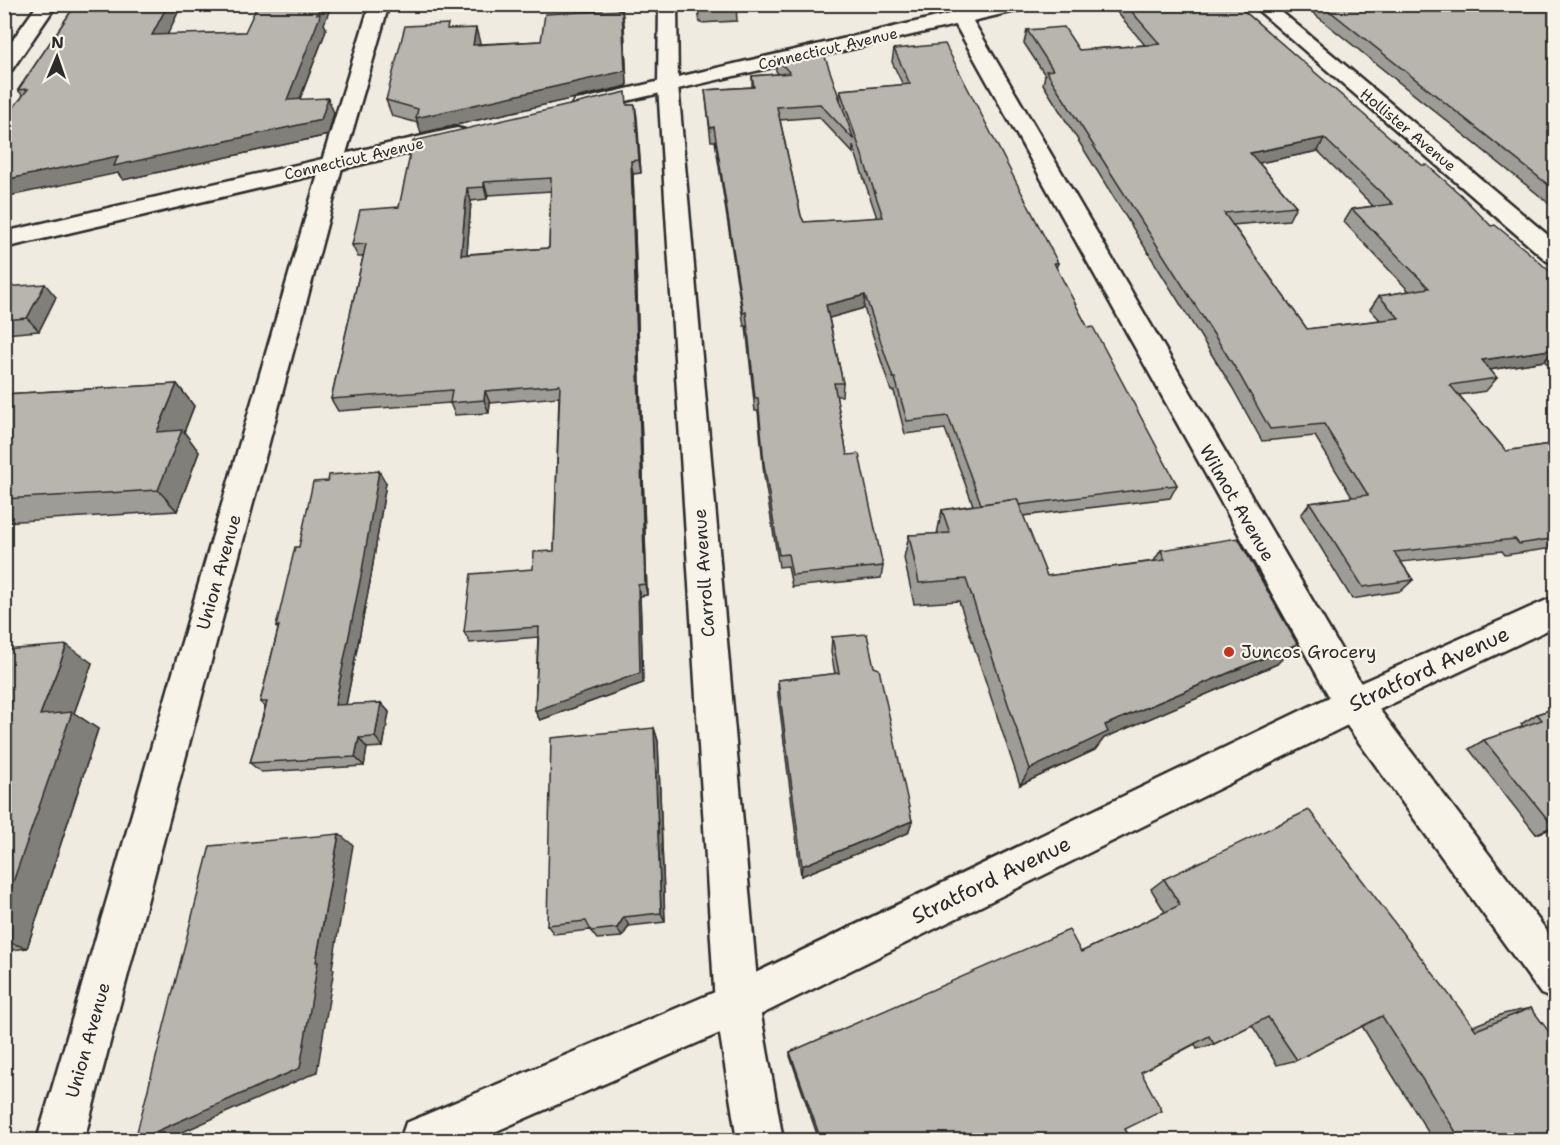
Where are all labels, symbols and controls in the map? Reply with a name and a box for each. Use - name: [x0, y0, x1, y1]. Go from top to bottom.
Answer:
- street label: Connecticut Avenue: [756, 23, 900, 75]
- north arrow: [27, 27, 87, 87]
- text: N: [51, 32, 64, 53]
- street label: Hollister Avenue: [1356, 84, 1460, 176]
- street label: Connecticut Avenue: [282, 133, 426, 185]
- street label: Wilmot Avenue: [1194, 440, 1280, 566]
- street label: Carroll Avenue: [688, 508, 720, 638]
- street label: Union Avenue: [191, 511, 247, 633]
- street label: Stratford Avenue: [1344, 620, 1514, 718]
- place label: Juncos Grocery: [1241, 640, 1376, 664]
- marker: Juncos Grocery: [1222, 645, 1236, 659]
- street label: Stratford Avenue: [907, 829, 1075, 931]
- street label: Union Avenue: [60, 979, 116, 1101]

